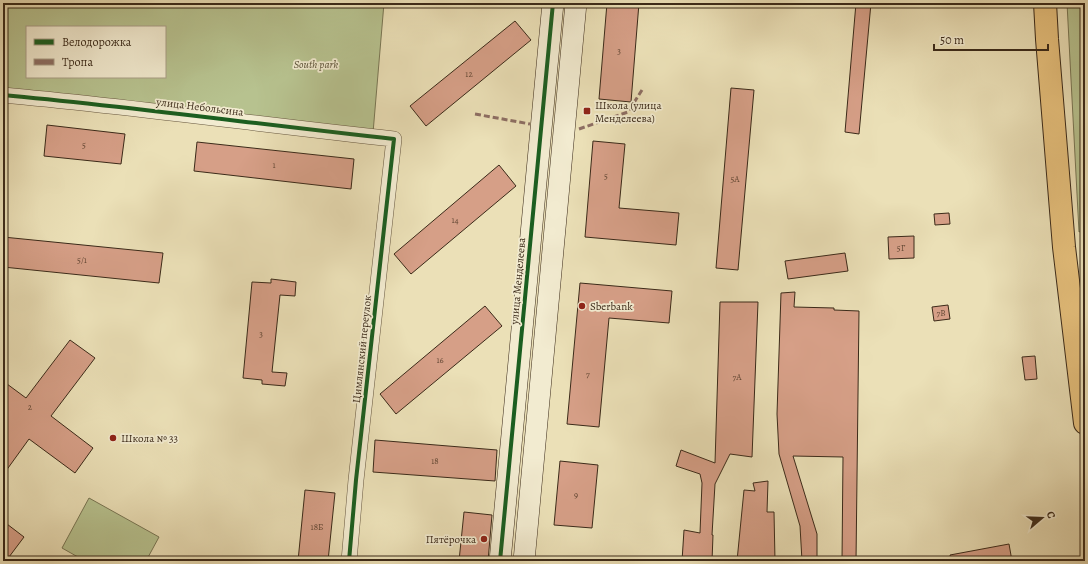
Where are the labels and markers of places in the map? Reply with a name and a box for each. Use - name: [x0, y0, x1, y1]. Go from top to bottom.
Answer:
- place label: Школа (улица Менделеева): [595, 98, 662, 126]
- marker: Школа (улица Менделеева): [582, 106, 592, 116]
- place label: Sberbank: [590, 299, 633, 314]
- marker: Sberbank: [577, 301, 587, 311]
- place label: Школа № 33: [121, 431, 178, 446]
- marker: Школа № 33: [108, 433, 118, 443]
- place label: Пятёрочка: [426, 532, 477, 547]
- marker: Пятёрочка: [479, 534, 489, 544]

